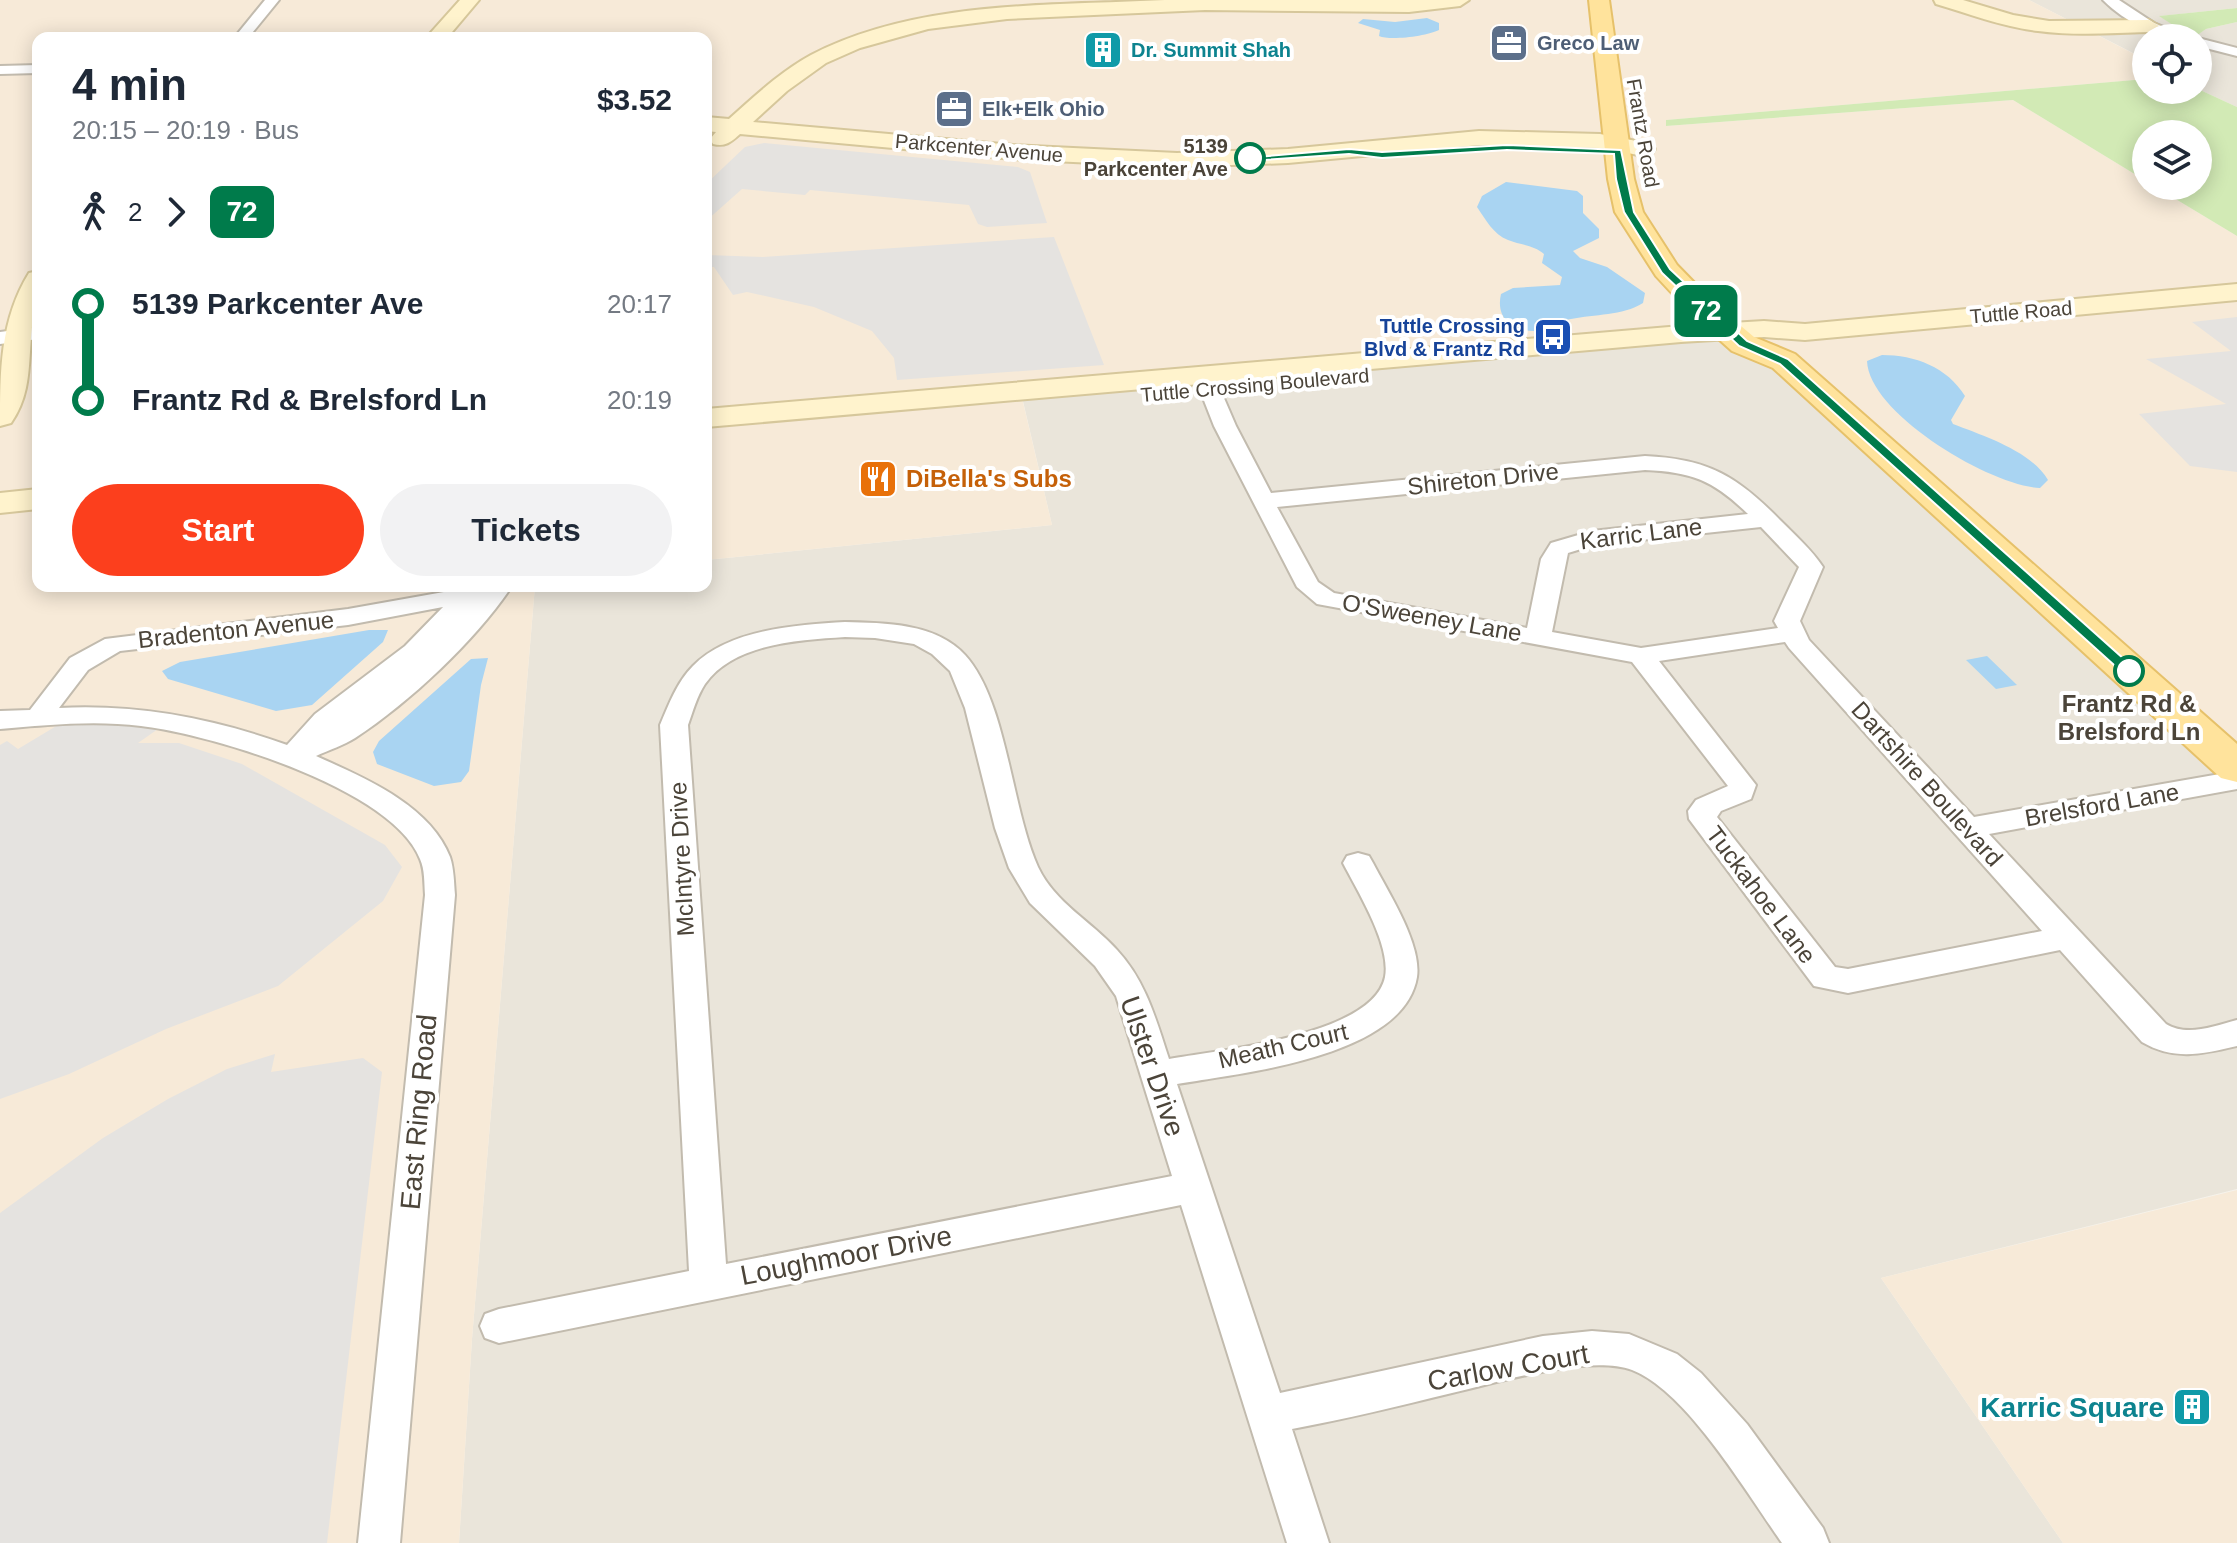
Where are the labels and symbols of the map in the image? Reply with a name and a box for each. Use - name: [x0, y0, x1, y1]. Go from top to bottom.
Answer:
- office icon: Greco Law: [1488, 22, 1530, 64]
- building icon: Dr. Summit Shah: [1082, 29, 1124, 71]
- place label: Greco Law: [1537, 32, 1640, 54]
- place label: Dr. Summit Shah: [1131, 39, 1291, 61]
- street label: Frantz Road: [1623, 77, 1663, 189]
- office icon: Elk+Elk Ohio: [933, 88, 975, 130]
- place label: Elk+Elk Ohio: [982, 98, 1105, 120]
- street label: Parkcenter Avenue: [894, 130, 1064, 166]
- place label: 5139 Parkcenter Ave: [1084, 135, 1228, 180]
- marker: 5139 Parkcenter Ave: [1235, 143, 1265, 173]
- line badge: 72: [1670, 285, 1742, 337]
- street label: Tuttle Road: [1969, 297, 2073, 327]
- place label: Tuttle Crossing Blvd & Frantz Rd: [1364, 315, 1525, 360]
- bus stop icon: Tuttle Crossing Blvd & Frantz Rd: [1532, 316, 1574, 358]
- street label: Tuttle Crossing Boulevard: [1140, 364, 1370, 406]
- street label: Shireton Drive: [1406, 457, 1560, 500]
- restaurant icon: DiBella's Subs: [857, 458, 899, 500]
- place label: DiBella's Subs: [906, 465, 1072, 492]
- street label: Karric Lane: [1578, 513, 1703, 554]
- street label: O'Sweeney Lane: [1340, 588, 1524, 647]
- street label: Bradenton Avenue: [137, 606, 335, 653]
- marker: Frantz Rd & Brelsford Ln: [2114, 656, 2144, 686]
- place label: Frantz Rd & Brelsford Ln: [2058, 690, 2200, 745]
- street label: Dartshire Boulevard: [1846, 696, 2008, 872]
- street label: Brelsford Lane: [2023, 778, 2181, 831]
- street label: McIntyre Drive: [664, 781, 699, 937]
- street label: Tuckahoe Lane: [1701, 821, 1822, 969]
- street label: Ulster Drive: [1114, 992, 1191, 1140]
- street label: East Ring Road: [395, 1013, 442, 1211]
- street label: Meath Court: [1216, 1017, 1351, 1074]
- street label: Loughmoor Drive: [738, 1220, 954, 1291]
- street label: Carlow Court: [1425, 1338, 1591, 1397]
- building icon: Karric Square: [2171, 1386, 2213, 1428]
- place label: Karric Square: [1980, 1392, 2164, 1423]

